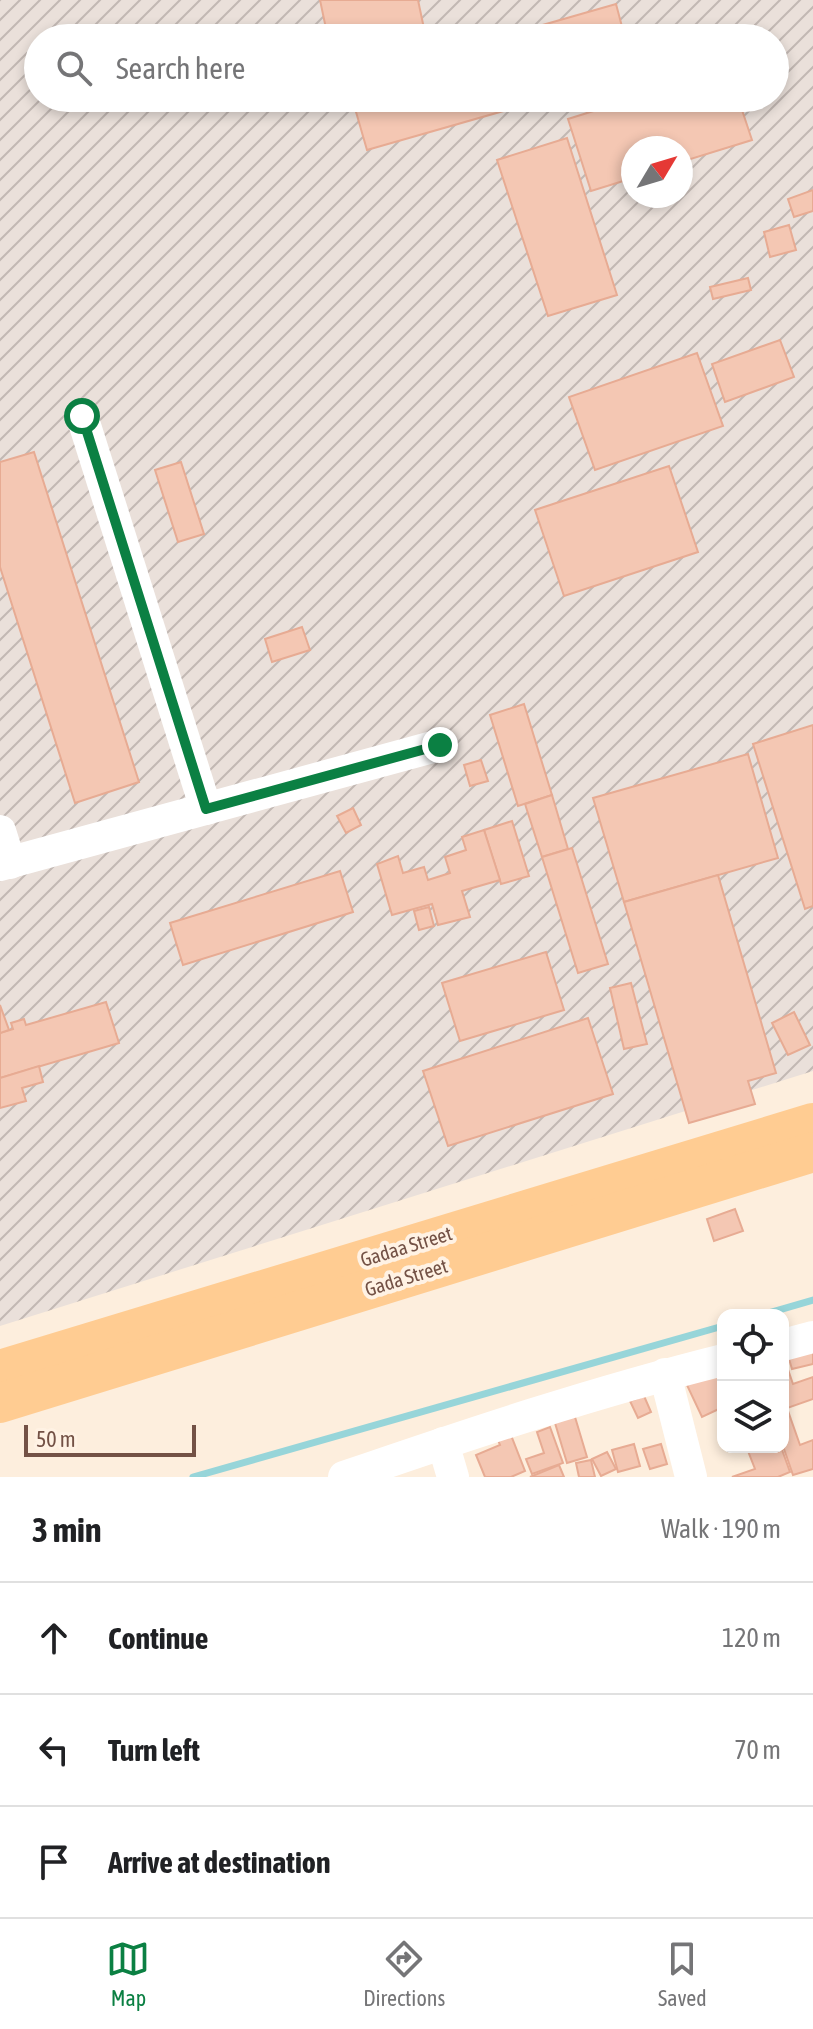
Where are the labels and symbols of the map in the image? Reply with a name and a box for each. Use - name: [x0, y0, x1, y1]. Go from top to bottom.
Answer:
- north arrow: [621, 136, 693, 208]
- route start: [64, 398, 100, 434]
- route end: [422, 727, 458, 763]
- street label: Gadaa Street: [357, 1221, 455, 1271]
- street label: Gada Street: [362, 1253, 450, 1300]
- scale bar: [24, 1421, 196, 1457]

